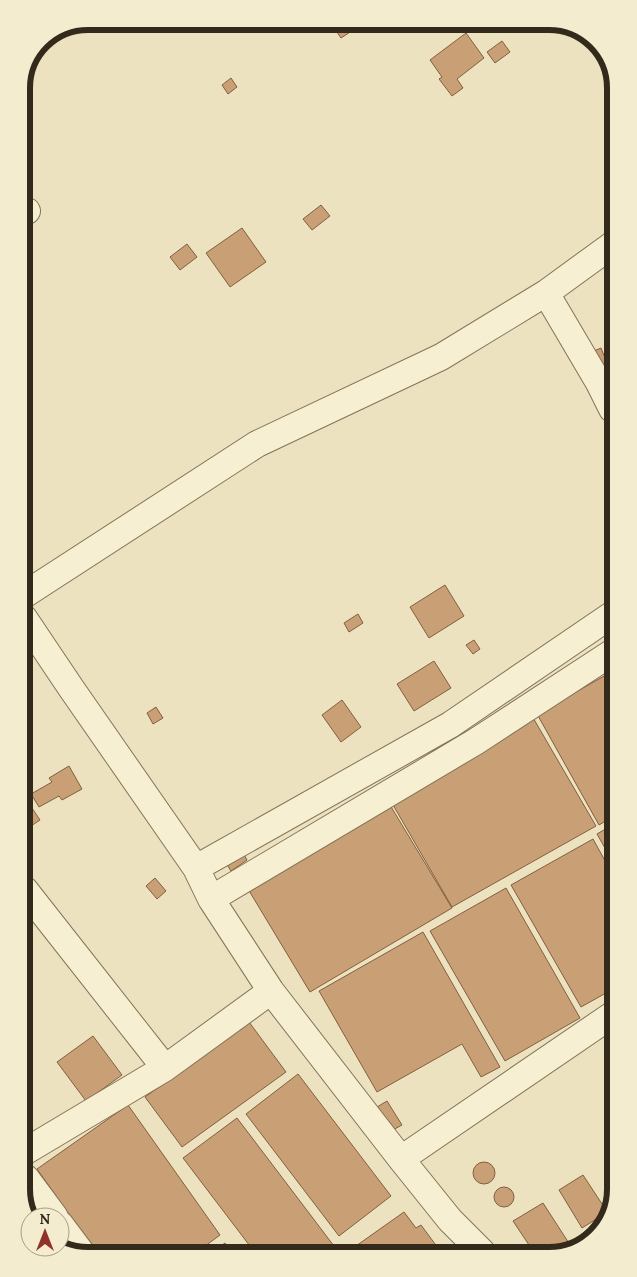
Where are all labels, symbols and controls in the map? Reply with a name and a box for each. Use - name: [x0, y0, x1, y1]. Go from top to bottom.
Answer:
- north arrow: [20, 1207, 70, 1257]
- text: N: [40, 1210, 51, 1228]

